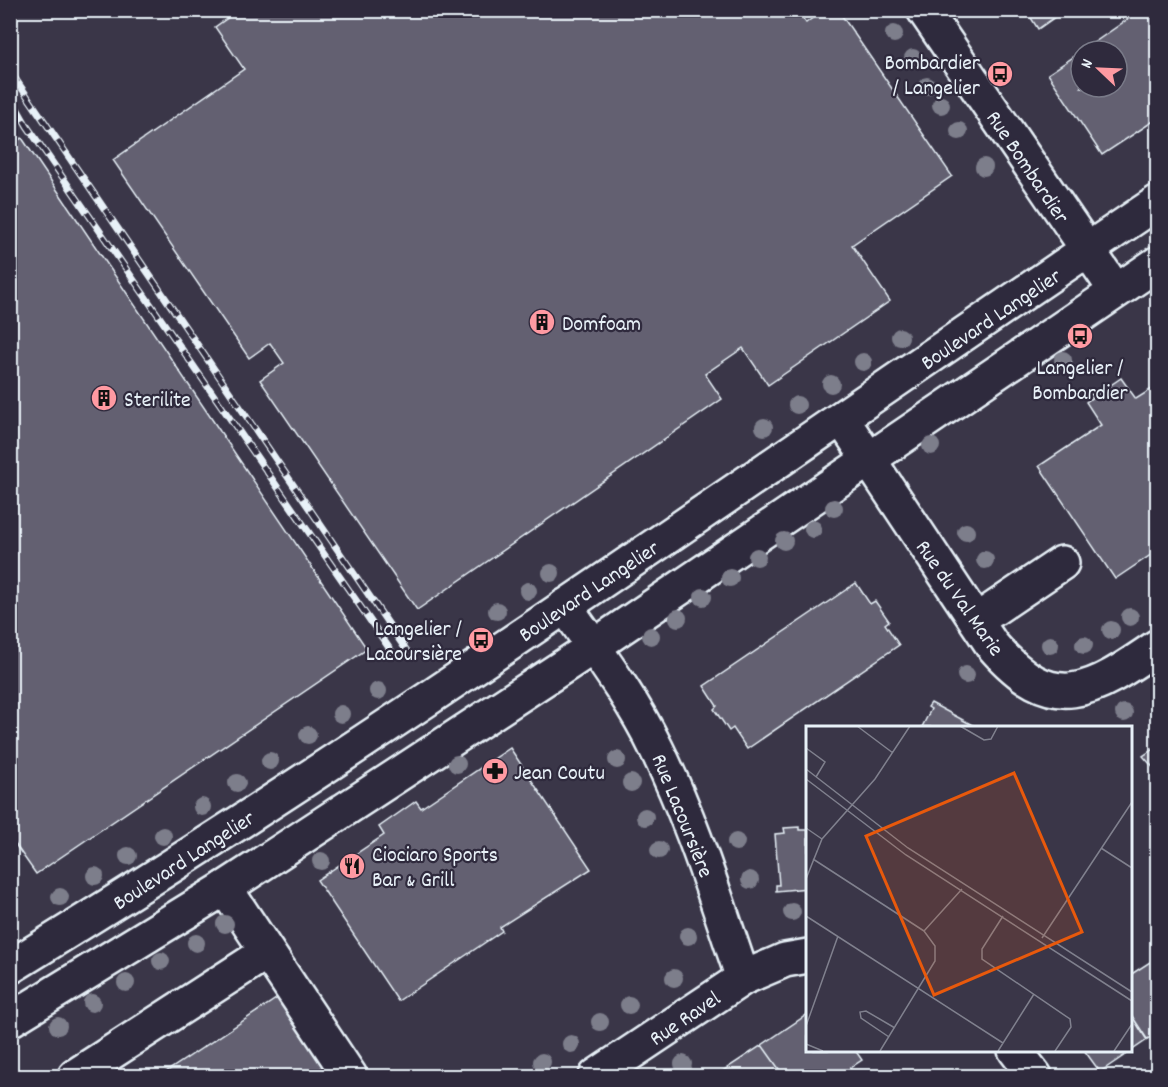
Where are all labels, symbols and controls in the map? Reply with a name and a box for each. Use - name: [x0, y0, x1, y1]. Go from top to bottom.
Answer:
- north arrow: [1069, 39, 1129, 99]
- place label: Bombardier / Langelier: [884, 49, 981, 105]
- text: N: [1075, 56, 1100, 72]
- bus stop icon: Bombardier / Langelier: [985, 59, 1015, 89]
- street label: Rue Bombardier: [977, 105, 1076, 231]
- street label: Boulevard Langelier: [916, 262, 1069, 379]
- building icon: Domfoam: [527, 307, 557, 337]
- place label: Domfoam: [562, 310, 641, 341]
- bus stop icon: Langelier / Bombardier: [1065, 321, 1095, 351]
- place label: Langelier / Bombardier: [1032, 354, 1129, 410]
- building icon: Sterilite: [89, 383, 119, 413]
- place label: Sterilite: [124, 386, 191, 417]
- street label: Boulevard Langelier: [514, 534, 667, 651]
- street label: Rue du Val Marie: [906, 534, 1010, 664]
- place label: Langelier / Lacoursière: [366, 615, 462, 671]
- bus stop icon: Langelier / Lacoursière: [466, 625, 496, 655]
- inset map: [806, 726, 1132, 1051]
- street label: Rue Lacoursière: [642, 750, 720, 883]
- pharmacy icon: Jean Coutu: [480, 756, 510, 786]
- place label: Jean Coutu: [514, 759, 605, 790]
- street label: Boulevard Langelier: [108, 804, 263, 919]
- place label: Ciociaro Sports Bar & Grill: [372, 841, 498, 897]
- restaurant icon: Ciociaro Sports Bar & Grill: [337, 851, 367, 881]
- street label: Rue Ravel: [644, 985, 728, 1055]

